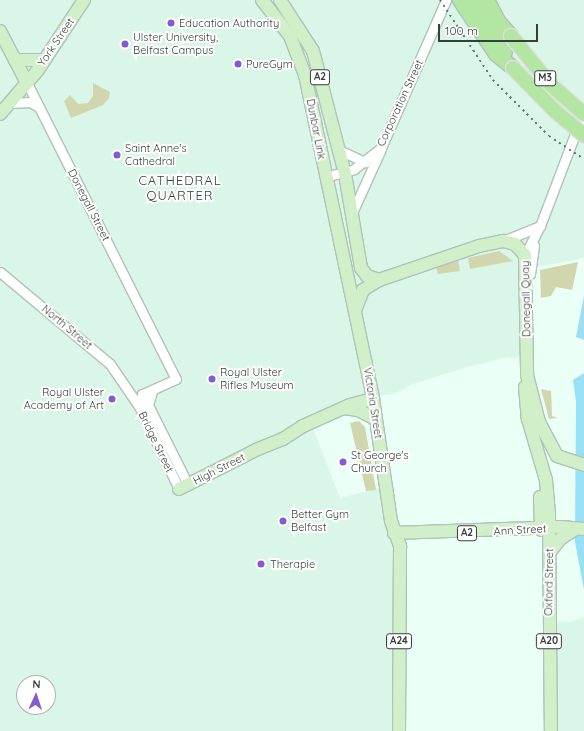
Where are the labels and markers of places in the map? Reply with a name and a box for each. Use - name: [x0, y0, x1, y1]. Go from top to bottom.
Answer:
- place label: Education Authority: [179, 16, 279, 30]
- marker: Education Authority: [166, 18, 176, 28]
- place label: Ulster University, Belfast Campus: [133, 31, 218, 57]
- marker: Ulster University, Belfast Campus: [120, 39, 130, 49]
- place label: PureGym: [246, 57, 293, 71]
- marker: PureGym: [233, 59, 243, 69]
- place label: Saint Anne's Cathedral: [125, 142, 187, 168]
- marker: Saint Anne's Cathedral: [112, 150, 122, 160]
- place label: Royal Ulster Rifles Museum: [220, 366, 294, 392]
- marker: Royal Ulster Rifles Museum: [207, 374, 217, 384]
- place label: Royal Ulster Academy of Art: [24, 386, 104, 412]
- marker: Royal Ulster Academy of Art: [107, 394, 117, 404]
- place label: St George's Church: [351, 449, 409, 475]
- marker: St George's Church: [338, 457, 348, 467]
- place label: Better Gym Belfast: [291, 508, 349, 534]
- marker: Better Gym Belfast: [278, 516, 288, 526]
- place label: Therapie: [270, 557, 315, 571]
- marker: Therapie: [255, 558, 267, 570]

